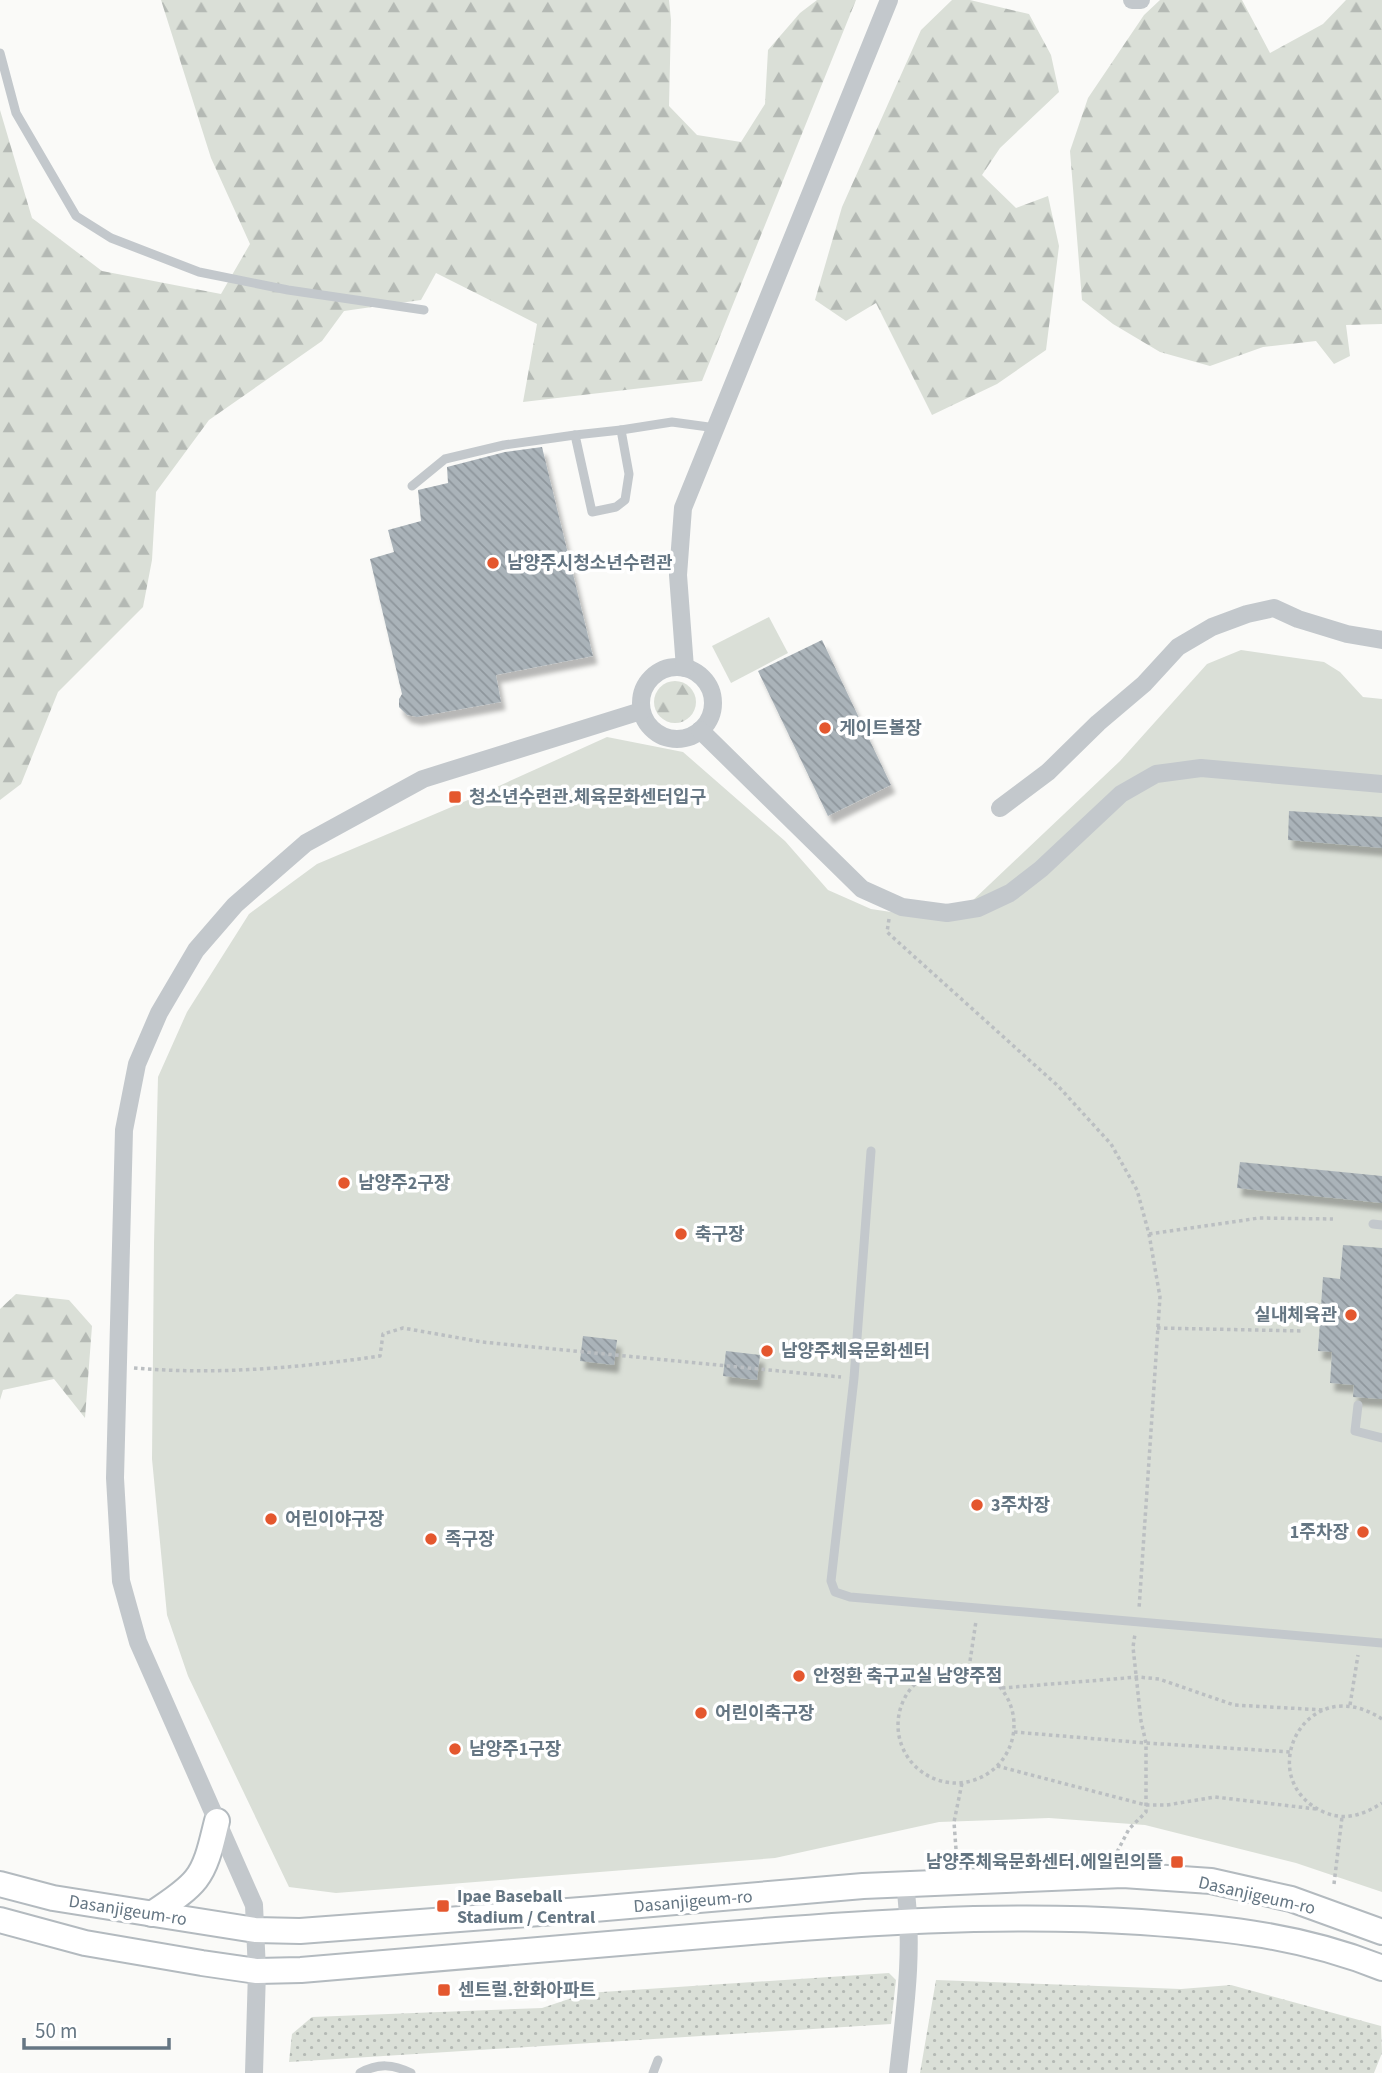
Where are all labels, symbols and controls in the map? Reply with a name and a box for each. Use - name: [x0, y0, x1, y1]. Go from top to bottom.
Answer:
- place label: 남양주시청소년수련관: [507, 551, 673, 576]
- marker: 남양주시청소년수련관: [485, 555, 501, 571]
- place label: 게이트볼장: [839, 716, 922, 741]
- marker: 게이트볼장: [817, 720, 833, 736]
- place label: 청소년수련관.체육문화센터입구: [469, 785, 706, 810]
- marker: 청소년수련관.체육문화센터입구: [447, 789, 463, 805]
- place label: 남양주2구장: [358, 1171, 451, 1196]
- marker: 남양주2구장: [336, 1175, 352, 1191]
- place label: 축구장: [695, 1222, 745, 1247]
- marker: 축구장: [673, 1226, 689, 1242]
- place label: 실내체육관: [1254, 1303, 1337, 1328]
- marker: 실내체육관: [1343, 1307, 1359, 1323]
- place label: 남양주체육문화센터: [781, 1339, 930, 1364]
- marker: 남양주체육문화센터: [759, 1343, 775, 1359]
- place label: 3주차장: [991, 1493, 1051, 1518]
- marker: 3주차장: [969, 1497, 985, 1513]
- place label: 어린이야구장: [285, 1507, 385, 1532]
- marker: 어린이야구장: [263, 1511, 279, 1527]
- place label: 1주차장: [1290, 1520, 1349, 1545]
- marker: 1주차장: [1355, 1524, 1371, 1540]
- place label: 족구장: [445, 1527, 495, 1552]
- marker: 족구장: [423, 1531, 439, 1547]
- place label: 안정환 축구교실 남양주점: [813, 1664, 1002, 1689]
- marker: 안정환 축구교실 남양주점: [791, 1668, 807, 1684]
- place label: 어린이축구장: [715, 1701, 815, 1726]
- marker: 어린이축구장: [693, 1705, 709, 1721]
- place label: 남양주1구장: [469, 1737, 562, 1762]
- marker: 남양주1구장: [447, 1741, 463, 1757]
- place label: 남양주체육문화센터.에일린의뜰: [926, 1850, 1163, 1875]
- marker: 남양주체육문화센터.에일린의뜰: [1169, 1854, 1185, 1870]
- street label: Dasanjigeum-ro: [1196, 1870, 1318, 1921]
- place label: Ipae Baseball Stadium / Central: [457, 1884, 595, 1930]
- street label: Dasanjigeum-ro: [632, 1884, 754, 1919]
- street label: Dasanjigeum-ro: [67, 1889, 189, 1932]
- marker: Ipae Baseball Stadium / Central: [435, 1898, 451, 1914]
- place label: 센트럴.한화아파트: [458, 1978, 596, 2003]
- marker: 센트럴.한화아파트: [436, 1982, 452, 1998]
- scale bar: [24, 2007, 170, 2050]
- text: 50 m: [35, 2016, 77, 2046]

